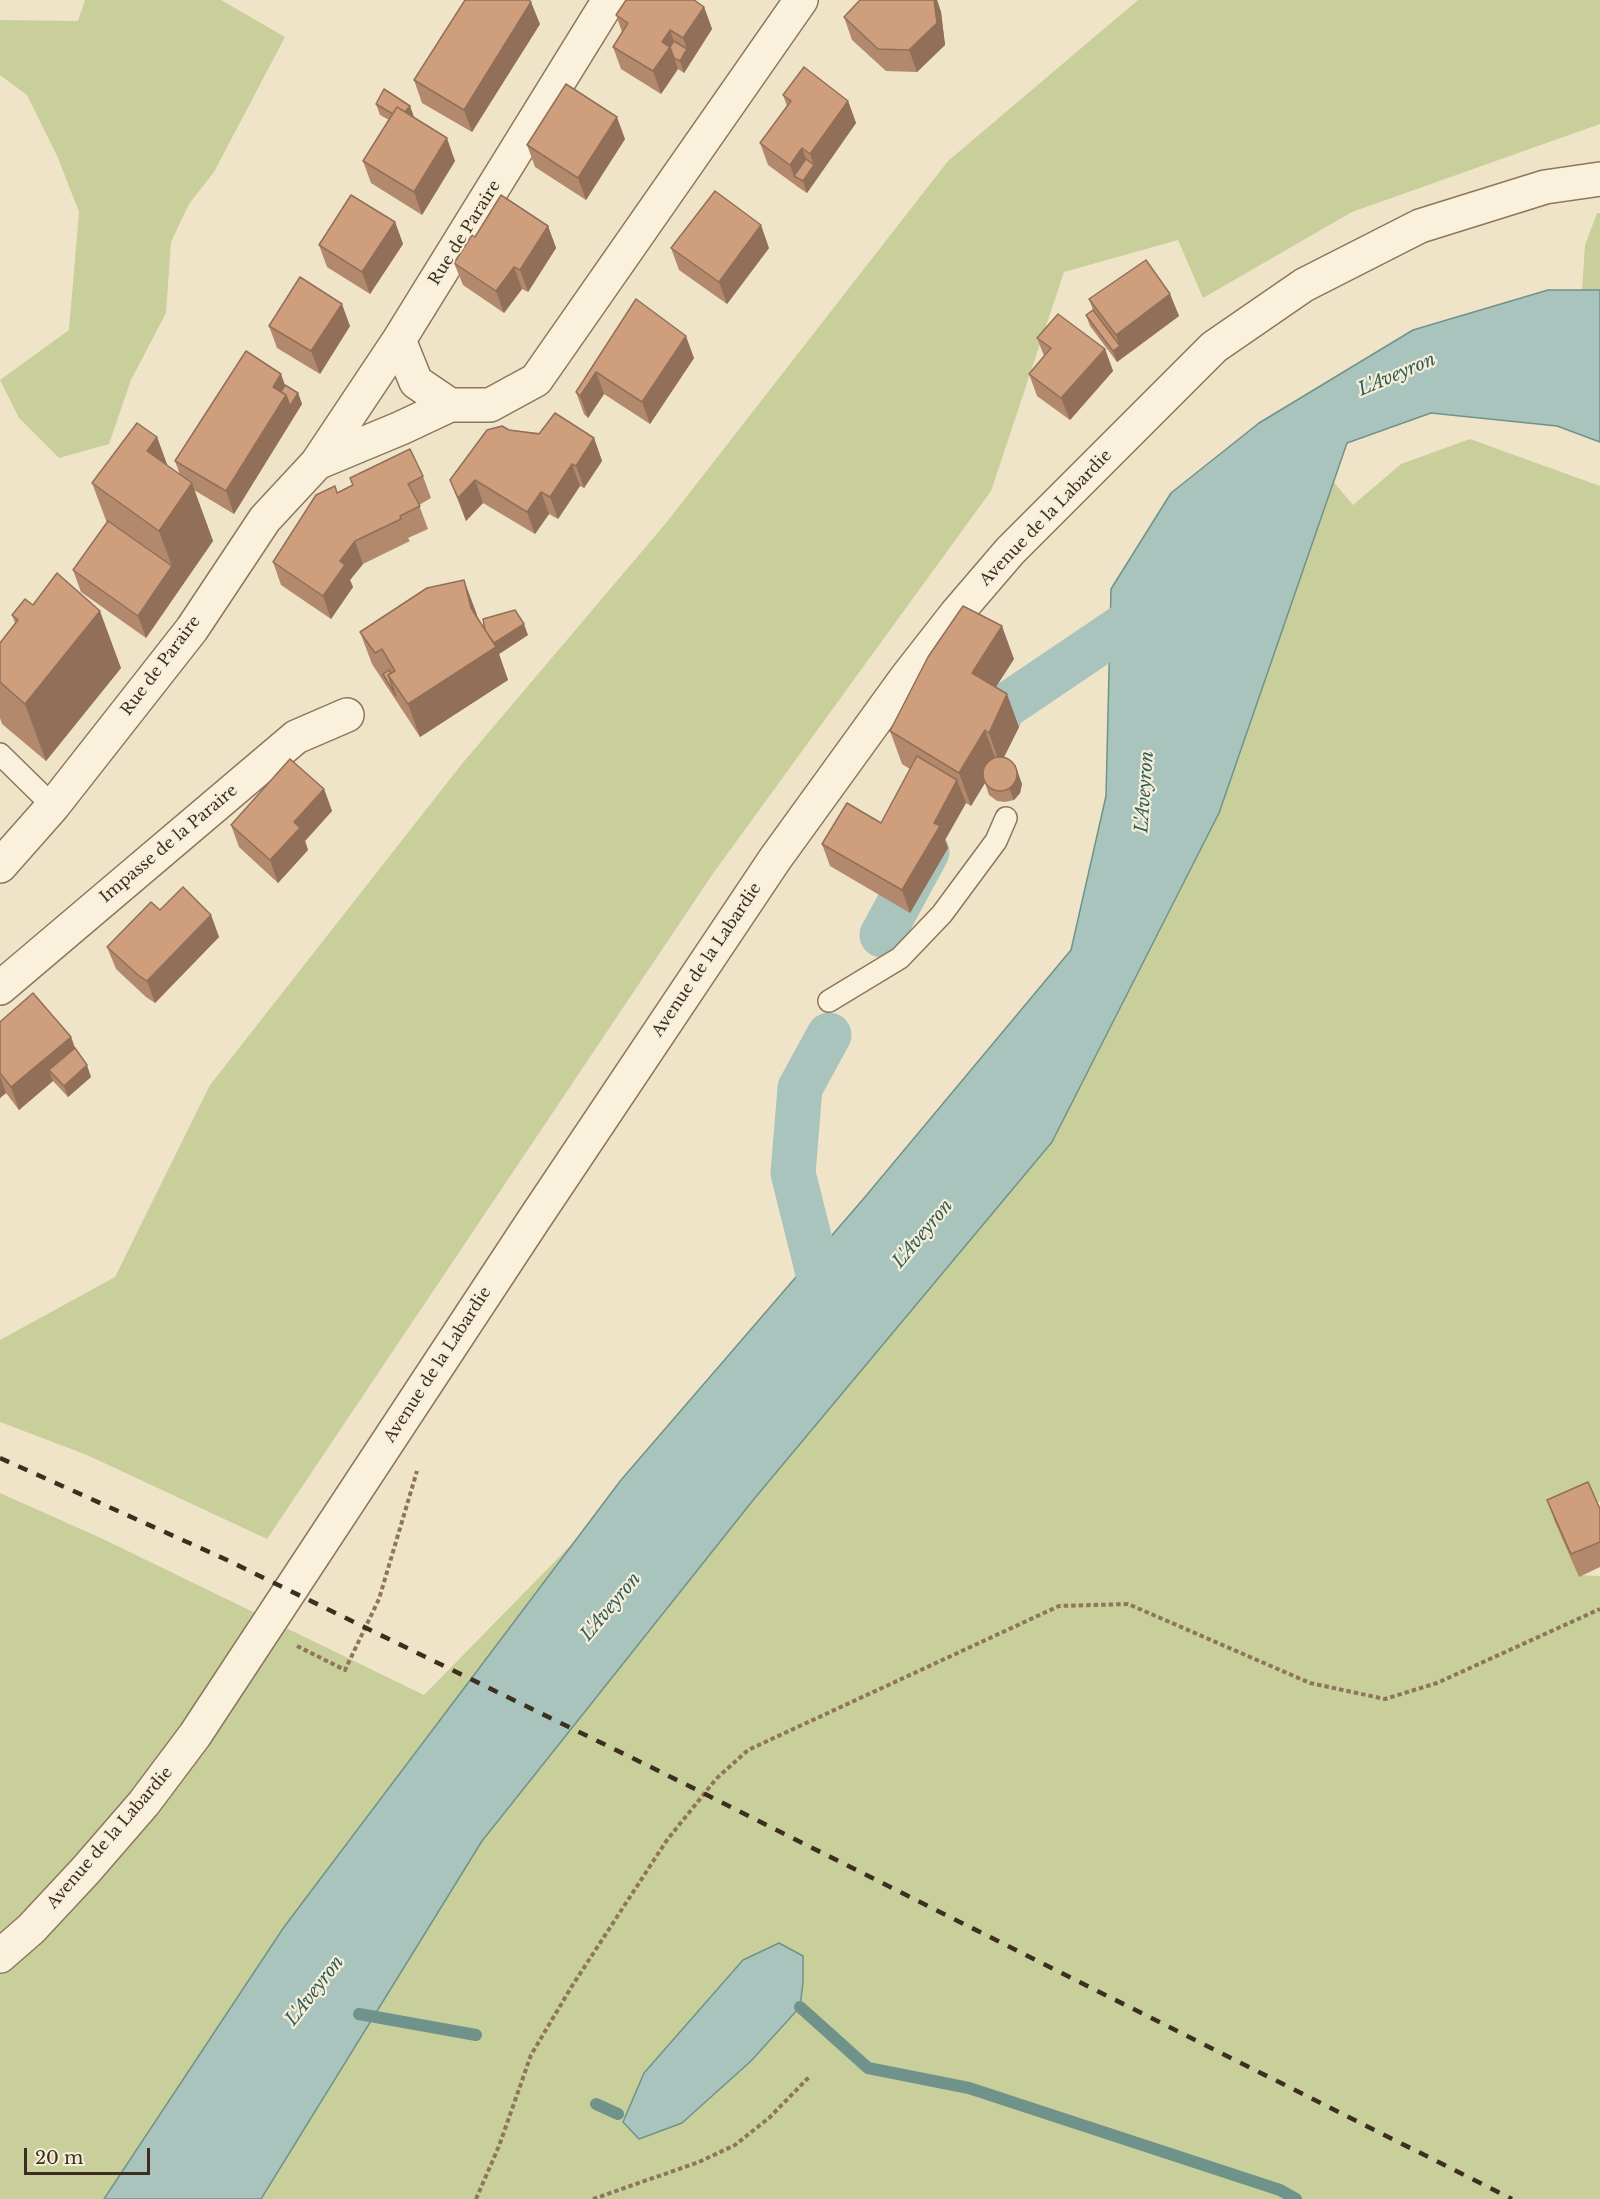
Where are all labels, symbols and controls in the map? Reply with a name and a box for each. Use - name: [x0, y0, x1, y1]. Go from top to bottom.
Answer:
- street label: Rue de Paraire: [425, 177, 505, 289]
- water label: L'Aveyron: [1355, 349, 1439, 401]
- street label: Avenue de la Labardie: [976, 446, 1116, 590]
- street label: Rue de Paraire: [117, 612, 205, 720]
- water label: L'Aveyron: [1131, 750, 1159, 834]
- street label: Impasse de la Paraire: [96, 781, 242, 907]
- street label: Avenue de la Labardie: [648, 879, 766, 1041]
- water label: L'Aveyron: [888, 1196, 958, 1272]
- street label: Avenue de la Labardie: [381, 1284, 495, 1446]
- water label: L'Aveyron: [576, 1569, 646, 1645]
- street label: Avenue de la Labardie: [43, 1763, 177, 1913]
- water label: L'Aveyron: [281, 1952, 349, 2030]
- scale bar: [27, 2136, 153, 2174]
- text: 20 m: [35, 2147, 83, 2169]

